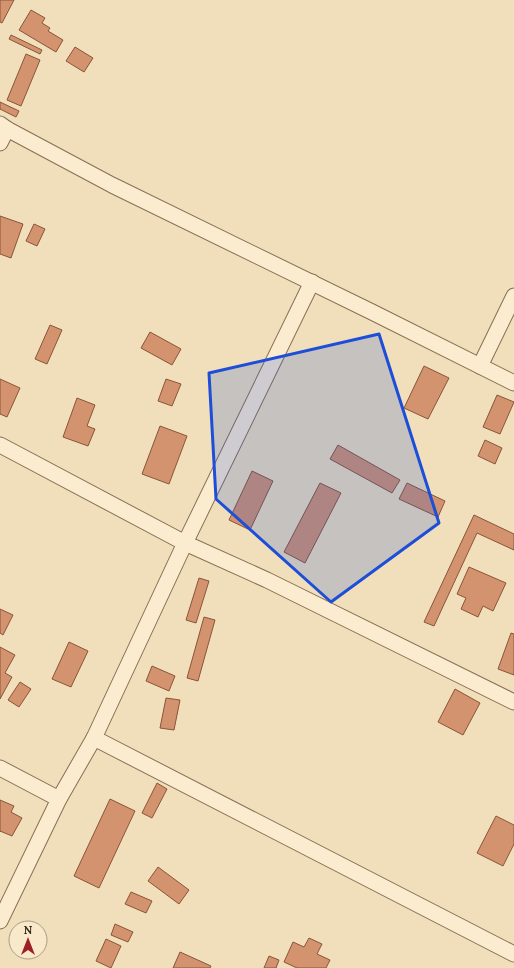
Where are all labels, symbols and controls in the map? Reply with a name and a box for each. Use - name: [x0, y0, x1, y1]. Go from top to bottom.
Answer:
- north arrow: [8, 920, 48, 960]
- text: N: [24, 923, 33, 937]

